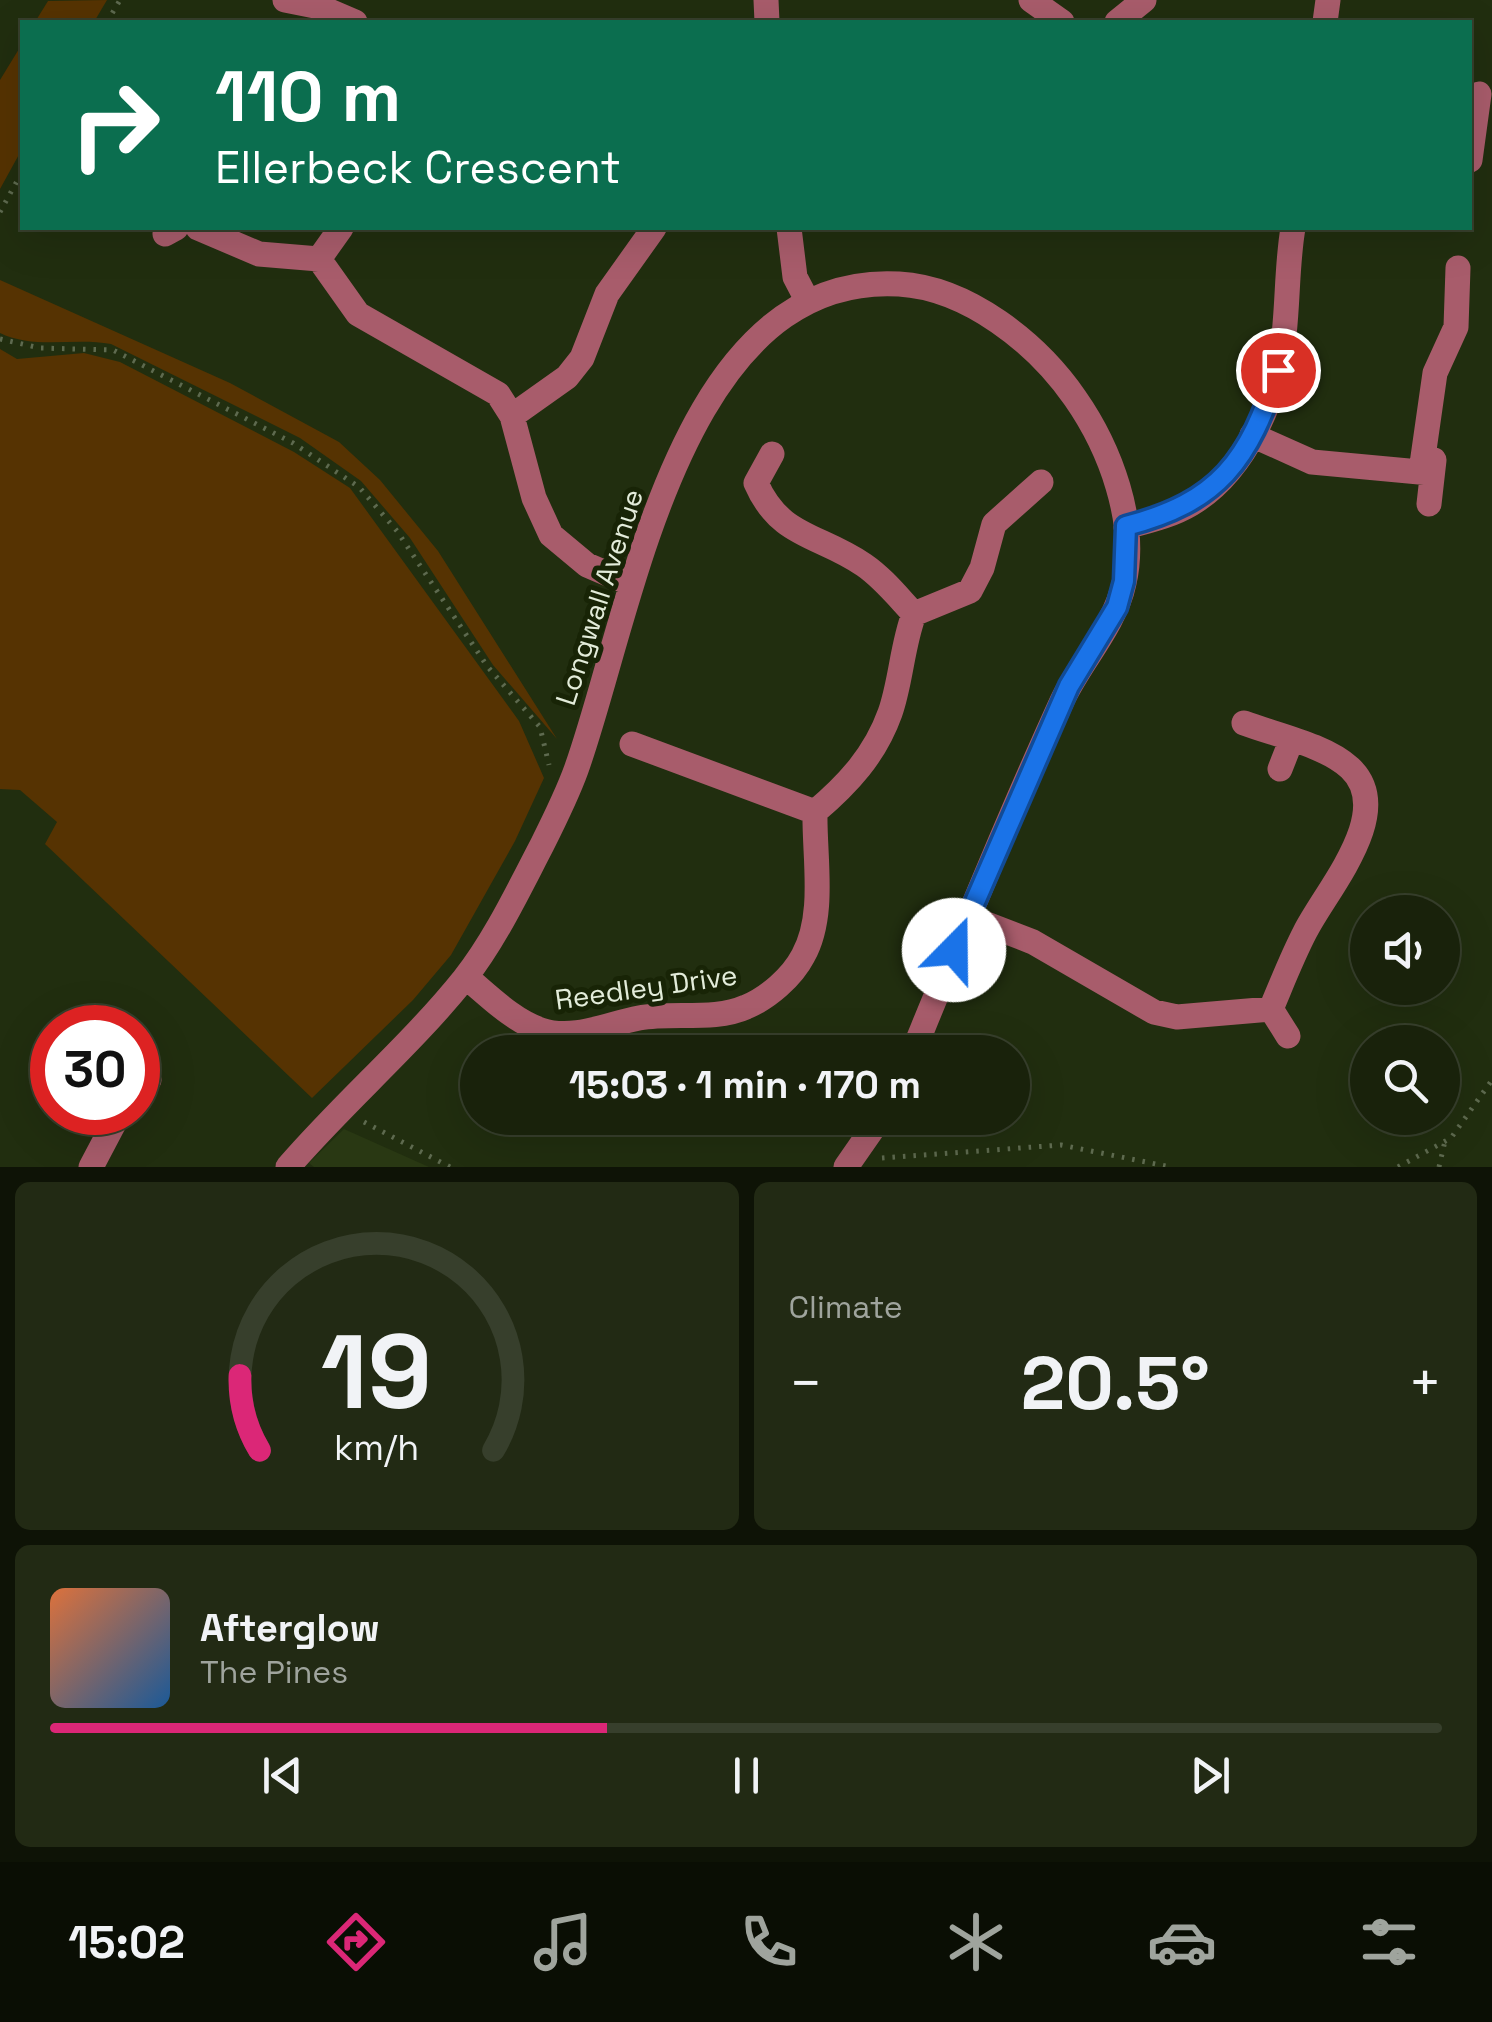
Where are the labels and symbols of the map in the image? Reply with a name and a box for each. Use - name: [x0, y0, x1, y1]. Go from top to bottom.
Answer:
- pin: [1236, 328, 1321, 413]
- street label: Longwall Avenue: [547, 484, 651, 710]
- position arrow: [902, 898, 1006, 1002]
- street label: Reedley Drive: [553, 956, 739, 1018]
- speed limit sign: 30: [30, 1005, 160, 1135]

